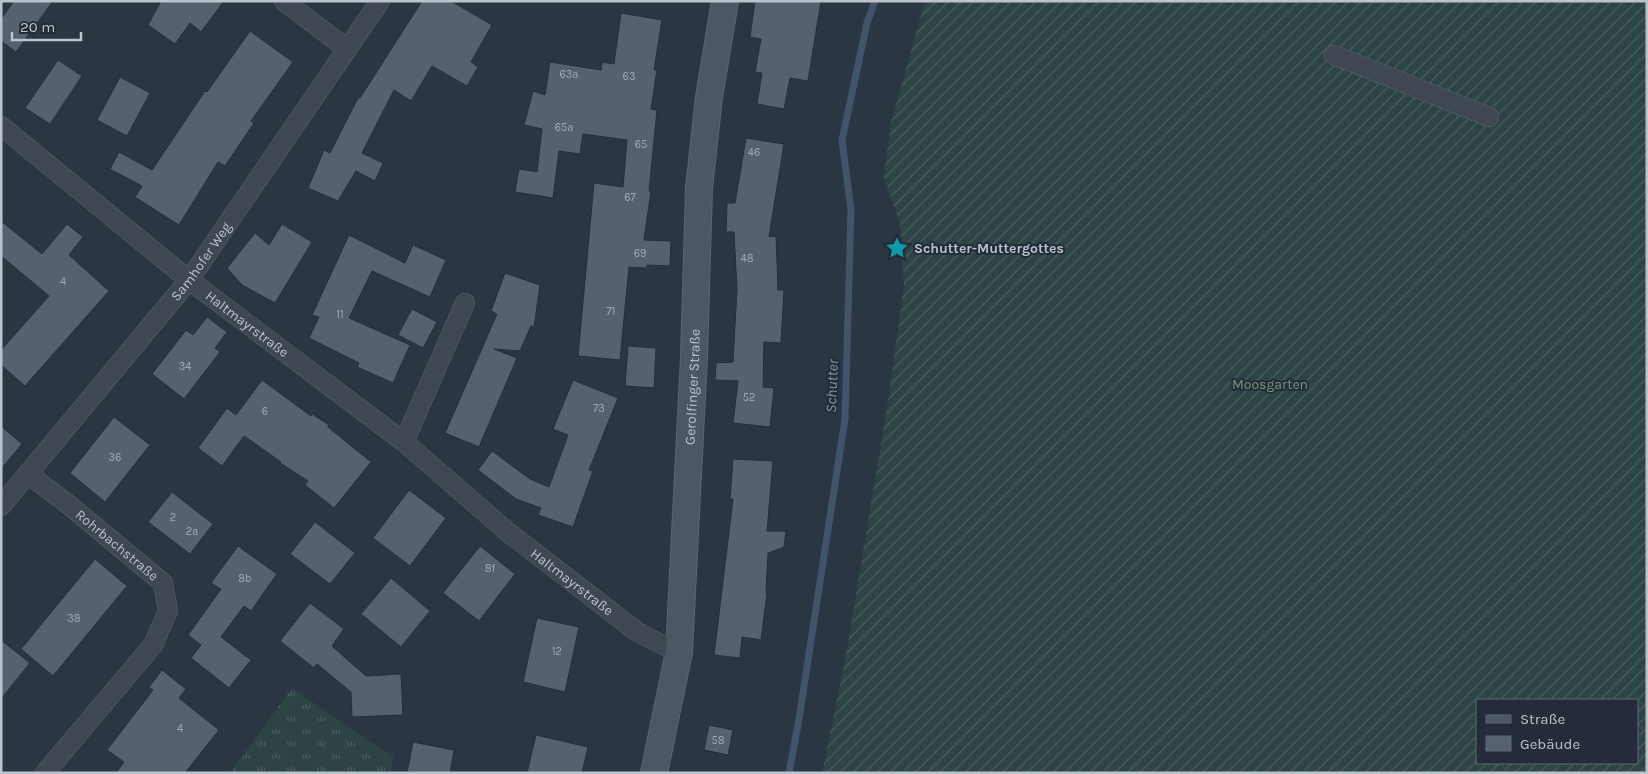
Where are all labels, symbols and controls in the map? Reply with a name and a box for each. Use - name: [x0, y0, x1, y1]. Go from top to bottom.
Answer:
- scale bar: [12, 10, 81, 42]
- text: 20 m: [20, 18, 55, 36]
- house number: 63a: [560, 68, 578, 81]
- house number: 63: [623, 70, 635, 83]
- house number: 65a: [555, 121, 573, 134]
- house number: 65: [635, 138, 647, 151]
- house number: 46: [748, 146, 760, 159]
- house number: 67: [624, 191, 636, 204]
- street label: Samhofer Weg: [167, 219, 235, 304]
- place icon: Schutter-Muttergottes: [884, 235, 910, 261]
- place label: Schutter-Muttergottes: [914, 240, 1064, 257]
- house number: 69: [634, 247, 646, 260]
- house number: 48: [741, 252, 754, 265]
- house number: 4: [60, 275, 66, 288]
- street label: Haltmayrstraße: [202, 287, 292, 361]
- house number: 71: [607, 305, 615, 318]
- house number: 11: [336, 308, 344, 321]
- street label: Gerolfinger Straße: [681, 329, 703, 445]
- water label: Schutter: [822, 358, 842, 413]
- house number: 34: [179, 360, 191, 373]
- park label: Moosgarten: [1232, 376, 1308, 393]
- house number: 52: [743, 391, 755, 404]
- house number: 73: [593, 402, 605, 415]
- house number: 6: [262, 405, 268, 418]
- house number: 36: [109, 451, 121, 464]
- street label: Rohrbachstraße: [72, 506, 162, 584]
- house number: 2: [170, 511, 176, 524]
- house number: 2a: [186, 525, 198, 538]
- street label: Haltmayrstraße: [527, 545, 617, 619]
- house number: 8f: [485, 562, 495, 575]
- house number: 8b: [238, 572, 252, 585]
- house number: 38: [67, 612, 81, 625]
- house number: 12: [552, 645, 562, 658]
- legend: [1476, 699, 1638, 764]
- text: Straße: [1520, 710, 1565, 728]
- house number: 4: [177, 722, 183, 735]
- house number: 58: [712, 734, 725, 747]
- text: Gebäude: [1520, 735, 1580, 753]

